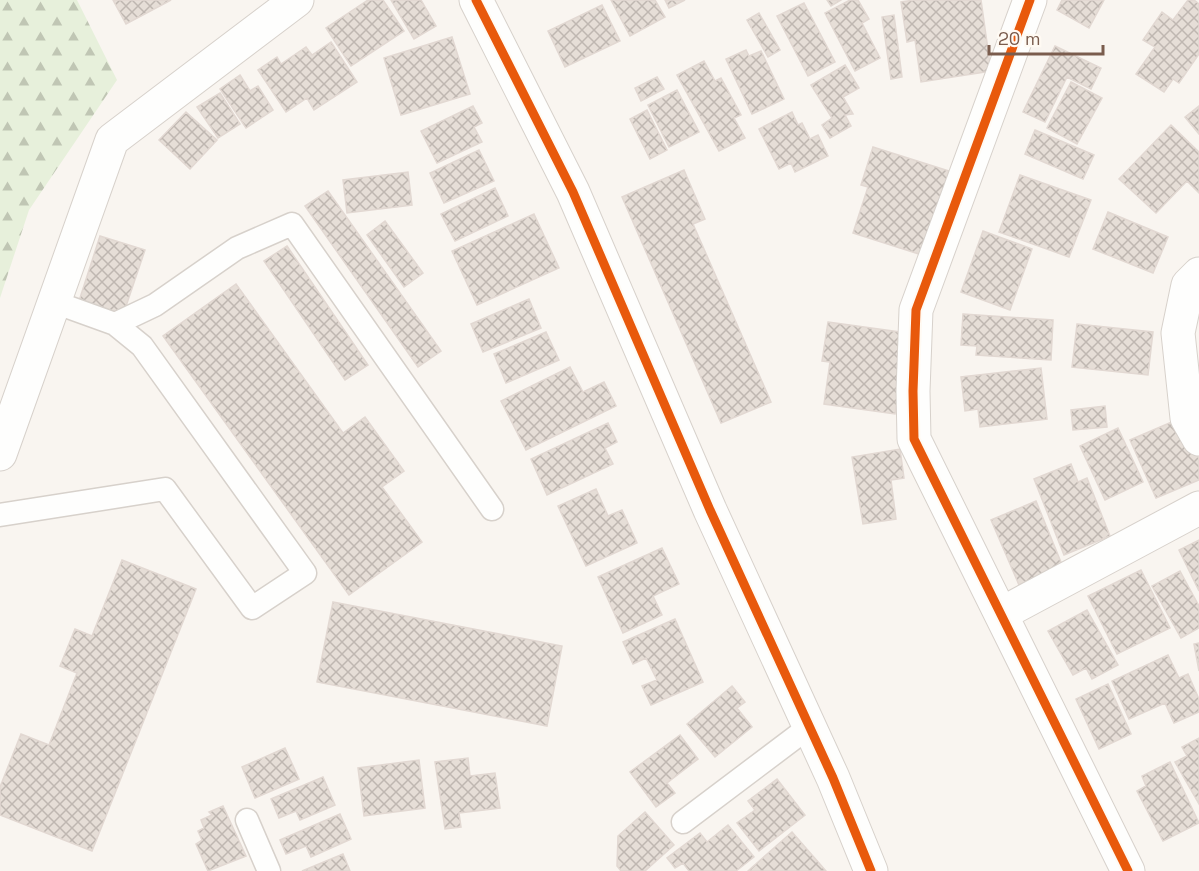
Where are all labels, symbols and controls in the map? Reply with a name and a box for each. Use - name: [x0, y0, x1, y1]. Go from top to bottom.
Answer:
- scale bar: [989, 18, 1103, 56]
- text: 20 m: [998, 27, 1041, 50]

